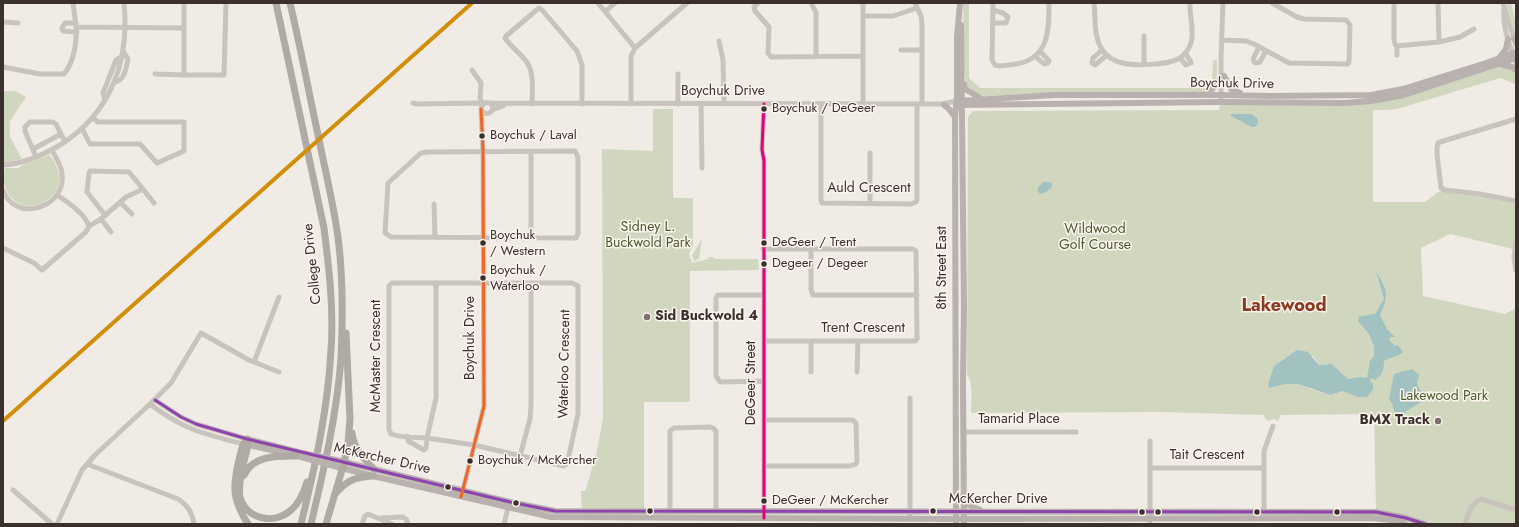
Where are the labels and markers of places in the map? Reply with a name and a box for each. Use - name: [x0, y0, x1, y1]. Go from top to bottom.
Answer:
- place label: Boychuk / DeGeer: [772, 101, 875, 117]
- marker: Boychuk / DeGeer: [759, 104, 769, 114]
- place label: Boychuk / Laval: [490, 128, 577, 144]
- marker: Boychuk / Laval: [477, 131, 487, 141]
- place label: Boychuk / Western: [490, 228, 545, 259]
- place label: DeGeer / Trent: [772, 235, 856, 251]
- marker: Boychuk / Western: [478, 238, 488, 248]
- marker: DeGeer / Trent: [759, 238, 769, 248]
- place label: Degeer / Degeer: [772, 256, 868, 272]
- marker: Degeer / Degeer: [759, 259, 769, 269]
- place label: Boychuk / Waterloo: [490, 263, 546, 294]
- marker: Boychuk / Waterloo: [478, 273, 488, 283]
- place label: Sid Buckwold 4: [655, 309, 758, 325]
- marker: Sid Buckwold 4: [642, 312, 652, 322]
- place label: BMX Track: [1359, 413, 1430, 429]
- marker: BMX Track: [1433, 416, 1443, 426]
- place label: Boychuk / McKercher: [478, 453, 597, 469]
- marker: Boychuk / McKercher: [465, 456, 475, 466]
- unlabelled marker: [443, 482, 453, 492]
- place label: DeGeer / McKercher: [772, 493, 889, 509]
- marker: DeGeer / McKercher: [759, 496, 769, 506]
- unlabelled marker: [511, 498, 521, 508]
- unlabelled marker: [645, 506, 655, 516]
- unlabelled marker: [928, 506, 938, 516]
- unlabelled marker: [1137, 507, 1147, 517]
- unlabelled marker: [1153, 507, 1163, 517]
- unlabelled marker: [1252, 507, 1262, 517]
- unlabelled marker: [1332, 507, 1342, 517]

